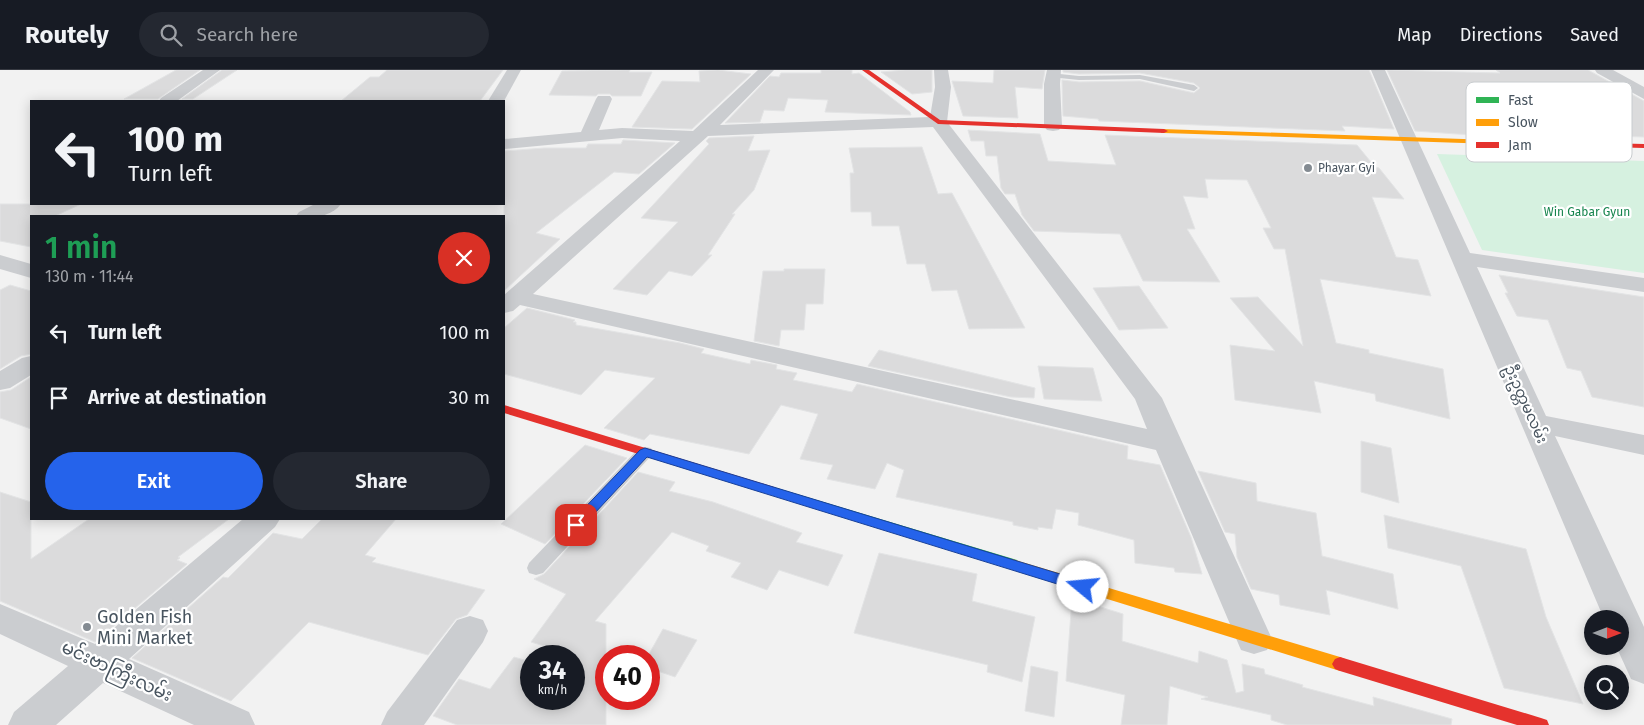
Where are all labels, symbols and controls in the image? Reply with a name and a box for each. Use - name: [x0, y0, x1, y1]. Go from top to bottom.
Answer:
- search box: [139, 12, 489, 57]
- text: Routely: [25, 21, 109, 49]
- icon: search: [157, 21, 185, 49]
- text: Search here: [197, 23, 298, 46]
- text: Map: [1397, 24, 1432, 46]
- text: Directions: [1460, 24, 1542, 46]
- text: Saved: [1570, 24, 1619, 46]
- legend: [1466, 82, 1632, 162]
- text: Fast: [1508, 92, 1534, 109]
- text: Slow: [1508, 114, 1538, 131]
- text: 100 m: [128, 118, 223, 160]
- icon: left: [45, 120, 110, 185]
- text: Jam: [1508, 137, 1532, 154]
- text: Turn left: [128, 160, 212, 187]
- place label: Phayar Gyi: [1318, 161, 1375, 175]
- marker: Phayar Gyi: [1302, 162, 1314, 174]
- park label: Win Gabar Gyun: [1544, 205, 1630, 219]
- text: 1 min: [45, 230, 117, 266]
- button: close: [438, 232, 490, 284]
- text: 130 m · 11:44: [45, 267, 134, 286]
- icon: left: [45, 319, 73, 347]
- text: Turn left: [88, 321, 162, 344]
- text: 100 m: [439, 321, 490, 344]
- street label: ဦးဥတ္တမလမ်း: [1498, 361, 1552, 447]
- icon: arrive: [45, 384, 73, 412]
- text: Arrive at destination: [88, 386, 267, 409]
- text: 30 m: [449, 386, 490, 409]
- button: Exit: [45, 452, 263, 510]
- button: Share: [273, 452, 490, 510]
- pin: [555, 504, 597, 546]
- icon: arrive: [562, 511, 590, 539]
- position arrow: [1056, 560, 1108, 612]
- place label: Golden Fish Mini Market: [97, 606, 193, 649]
- north arrow: [1584, 610, 1629, 655]
- map controls: [1584, 610, 1629, 710]
- marker: Golden Fish Mini Market: [81, 621, 93, 633]
- street label: မင်းဗာကြီးလမ်း: [56, 633, 177, 710]
- speed limit sign: 40: [595, 645, 660, 710]
- text: 34: [539, 656, 566, 686]
- button: search: [1584, 665, 1629, 710]
- text: km/h: [538, 683, 567, 697]

